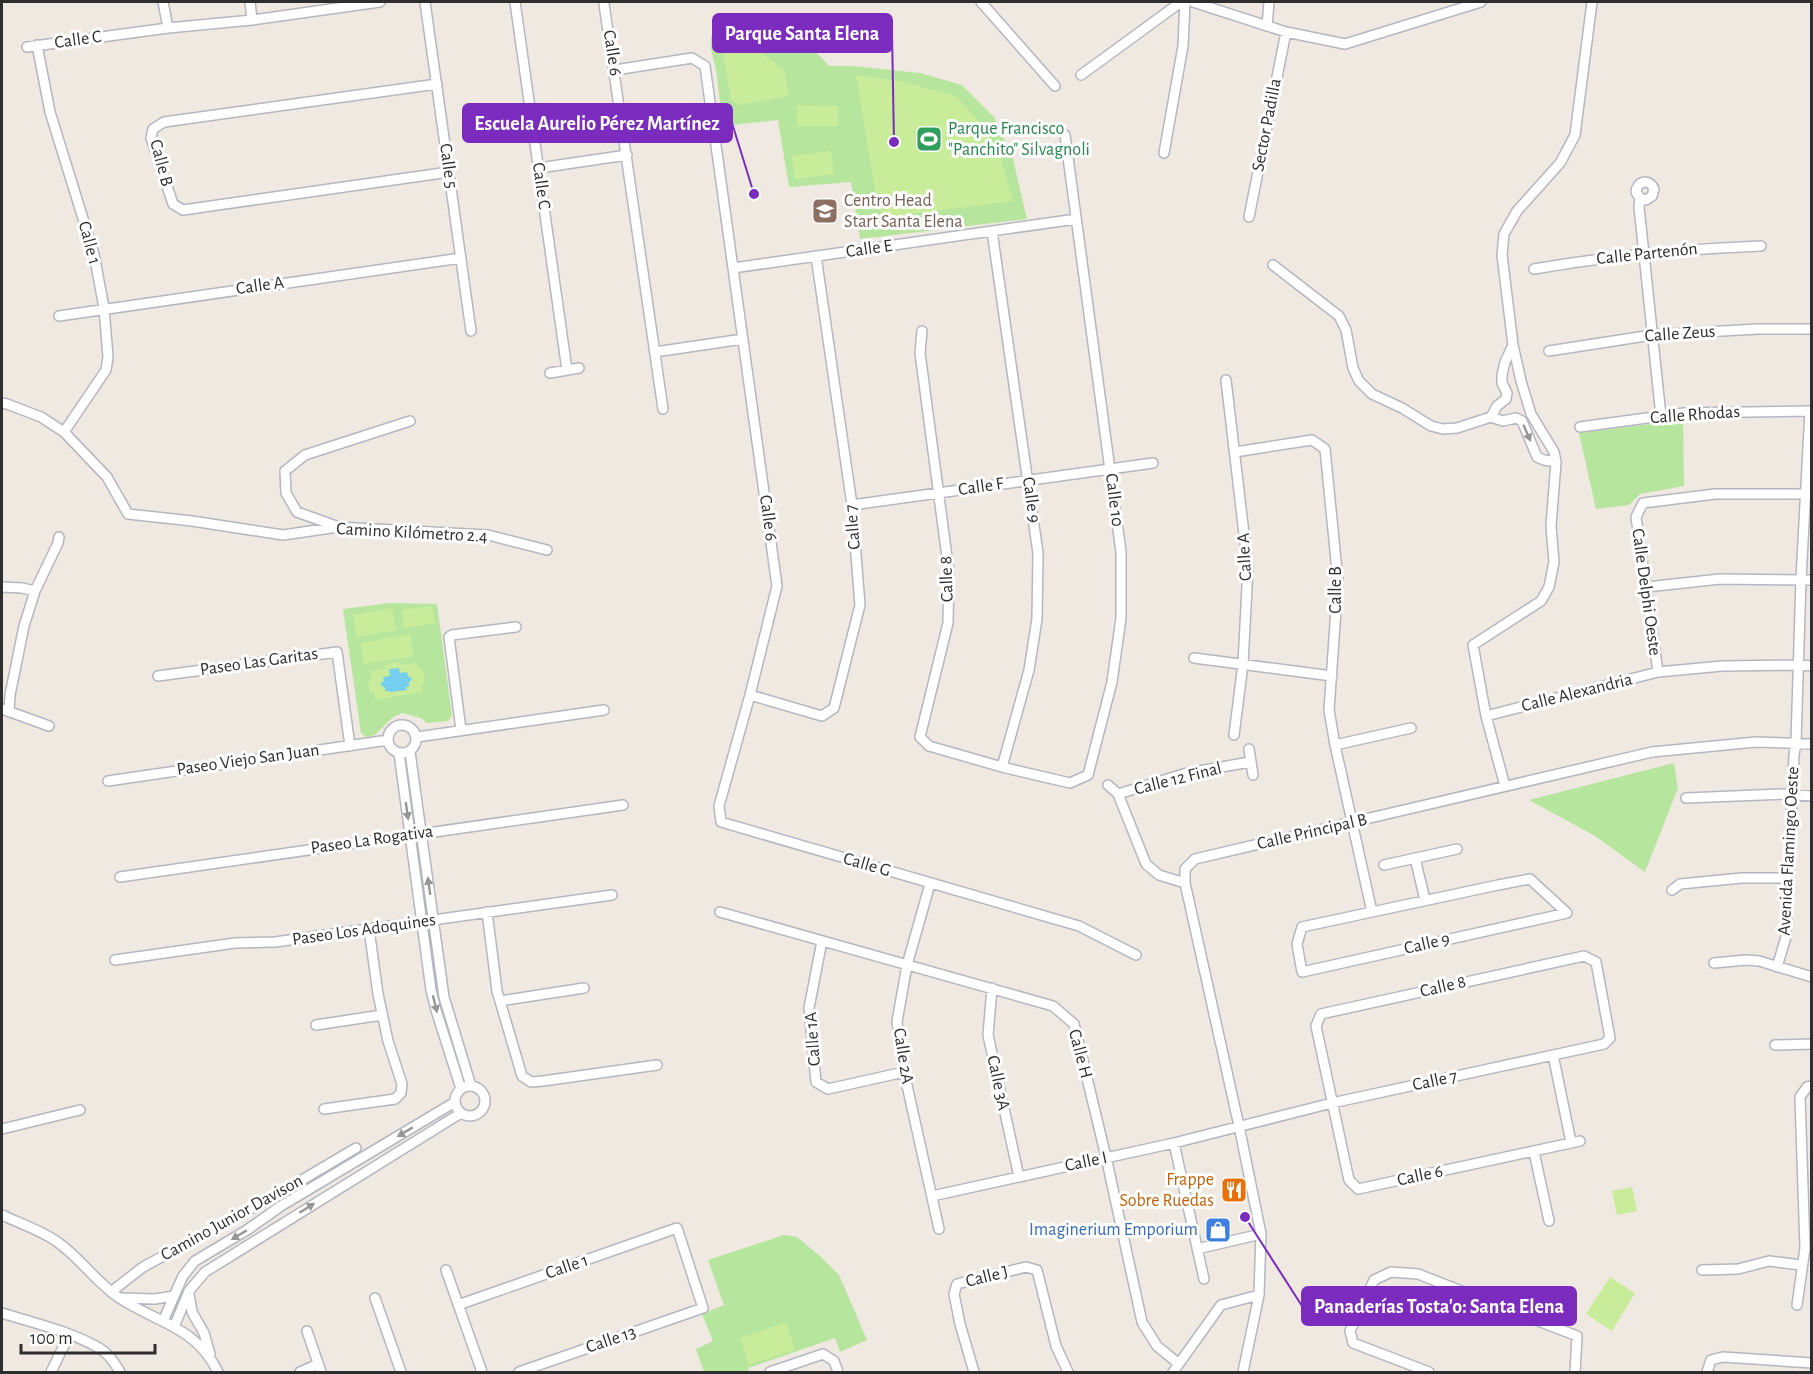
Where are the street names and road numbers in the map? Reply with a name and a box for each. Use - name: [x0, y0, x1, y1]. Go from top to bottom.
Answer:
- street label: Calle C: [53, 28, 103, 52]
- street label: Calle 6: [599, 29, 625, 77]
- street label: Sector Padilla: [1249, 77, 1285, 173]
- street label: Calle B: [146, 138, 176, 188]
- street label: Calle 5: [436, 142, 460, 190]
- street label: Calle C: [529, 161, 553, 211]
- street label: Calle 1: [75, 219, 103, 267]
- street label: Calle E: [845, 237, 894, 261]
- street label: Calle Partenón: [1595, 240, 1699, 268]
- street label: Calle A: [235, 274, 286, 298]
- street label: Calle Zeus: [1644, 323, 1716, 345]
- street label: Calle Rhodas: [1649, 403, 1741, 427]
- street label: Calle 10: [1102, 472, 1126, 528]
- street label: Calle F: [957, 475, 1005, 499]
- street label: Calle 9: [1019, 476, 1043, 524]
- street label: Calle 6: [756, 494, 780, 542]
- street label: Calle 7: [842, 504, 864, 550]
- street label: Camino Kilómetro 2.4: [336, 520, 489, 546]
- street label: Calle Delphi Oeste: [1628, 527, 1664, 657]
- street label: Calle A: [1235, 532, 1255, 582]
- street label: Calle 8: [937, 556, 957, 602]
- street label: Calle B: [1327, 566, 1345, 614]
- street label: Paseo Las Garitas: [199, 645, 319, 679]
- street label: Calle Alexandria: [1520, 671, 1634, 715]
- street label: Paseo Viejo San Juan: [175, 741, 321, 779]
- street label: Calle 12 Final: [1132, 759, 1224, 799]
- street label: Avenida Flamingo Oeste: [1776, 766, 1802, 936]
- street label: Calle Principal B: [1255, 811, 1369, 853]
- street label: Paseo La Rogativa: [310, 822, 434, 858]
- street label: Calle G: [841, 850, 893, 880]
- street label: Paseo Los Adoquines: [291, 911, 437, 949]
- street label: Calle 9: [1402, 930, 1452, 958]
- street label: Calle 8: [1418, 973, 1468, 1001]
- street label: Calle 1A: [802, 1011, 824, 1067]
- street label: Calle 2A: [890, 1027, 916, 1086]
- street label: Calle H: [1065, 1027, 1095, 1081]
- street label: Calle 3A: [983, 1054, 1013, 1113]
- street label: Calle 7: [1411, 1067, 1459, 1095]
- street label: Calle I: [1063, 1149, 1109, 1175]
- street label: Calle 6: [1395, 1162, 1445, 1190]
- street label: Camino Junior Davison: [158, 1172, 306, 1264]
- street label: Calle 1: [543, 1251, 591, 1283]
- street label: Calle J: [964, 1263, 1010, 1291]
- street label: Calle 13: [584, 1323, 638, 1357]

